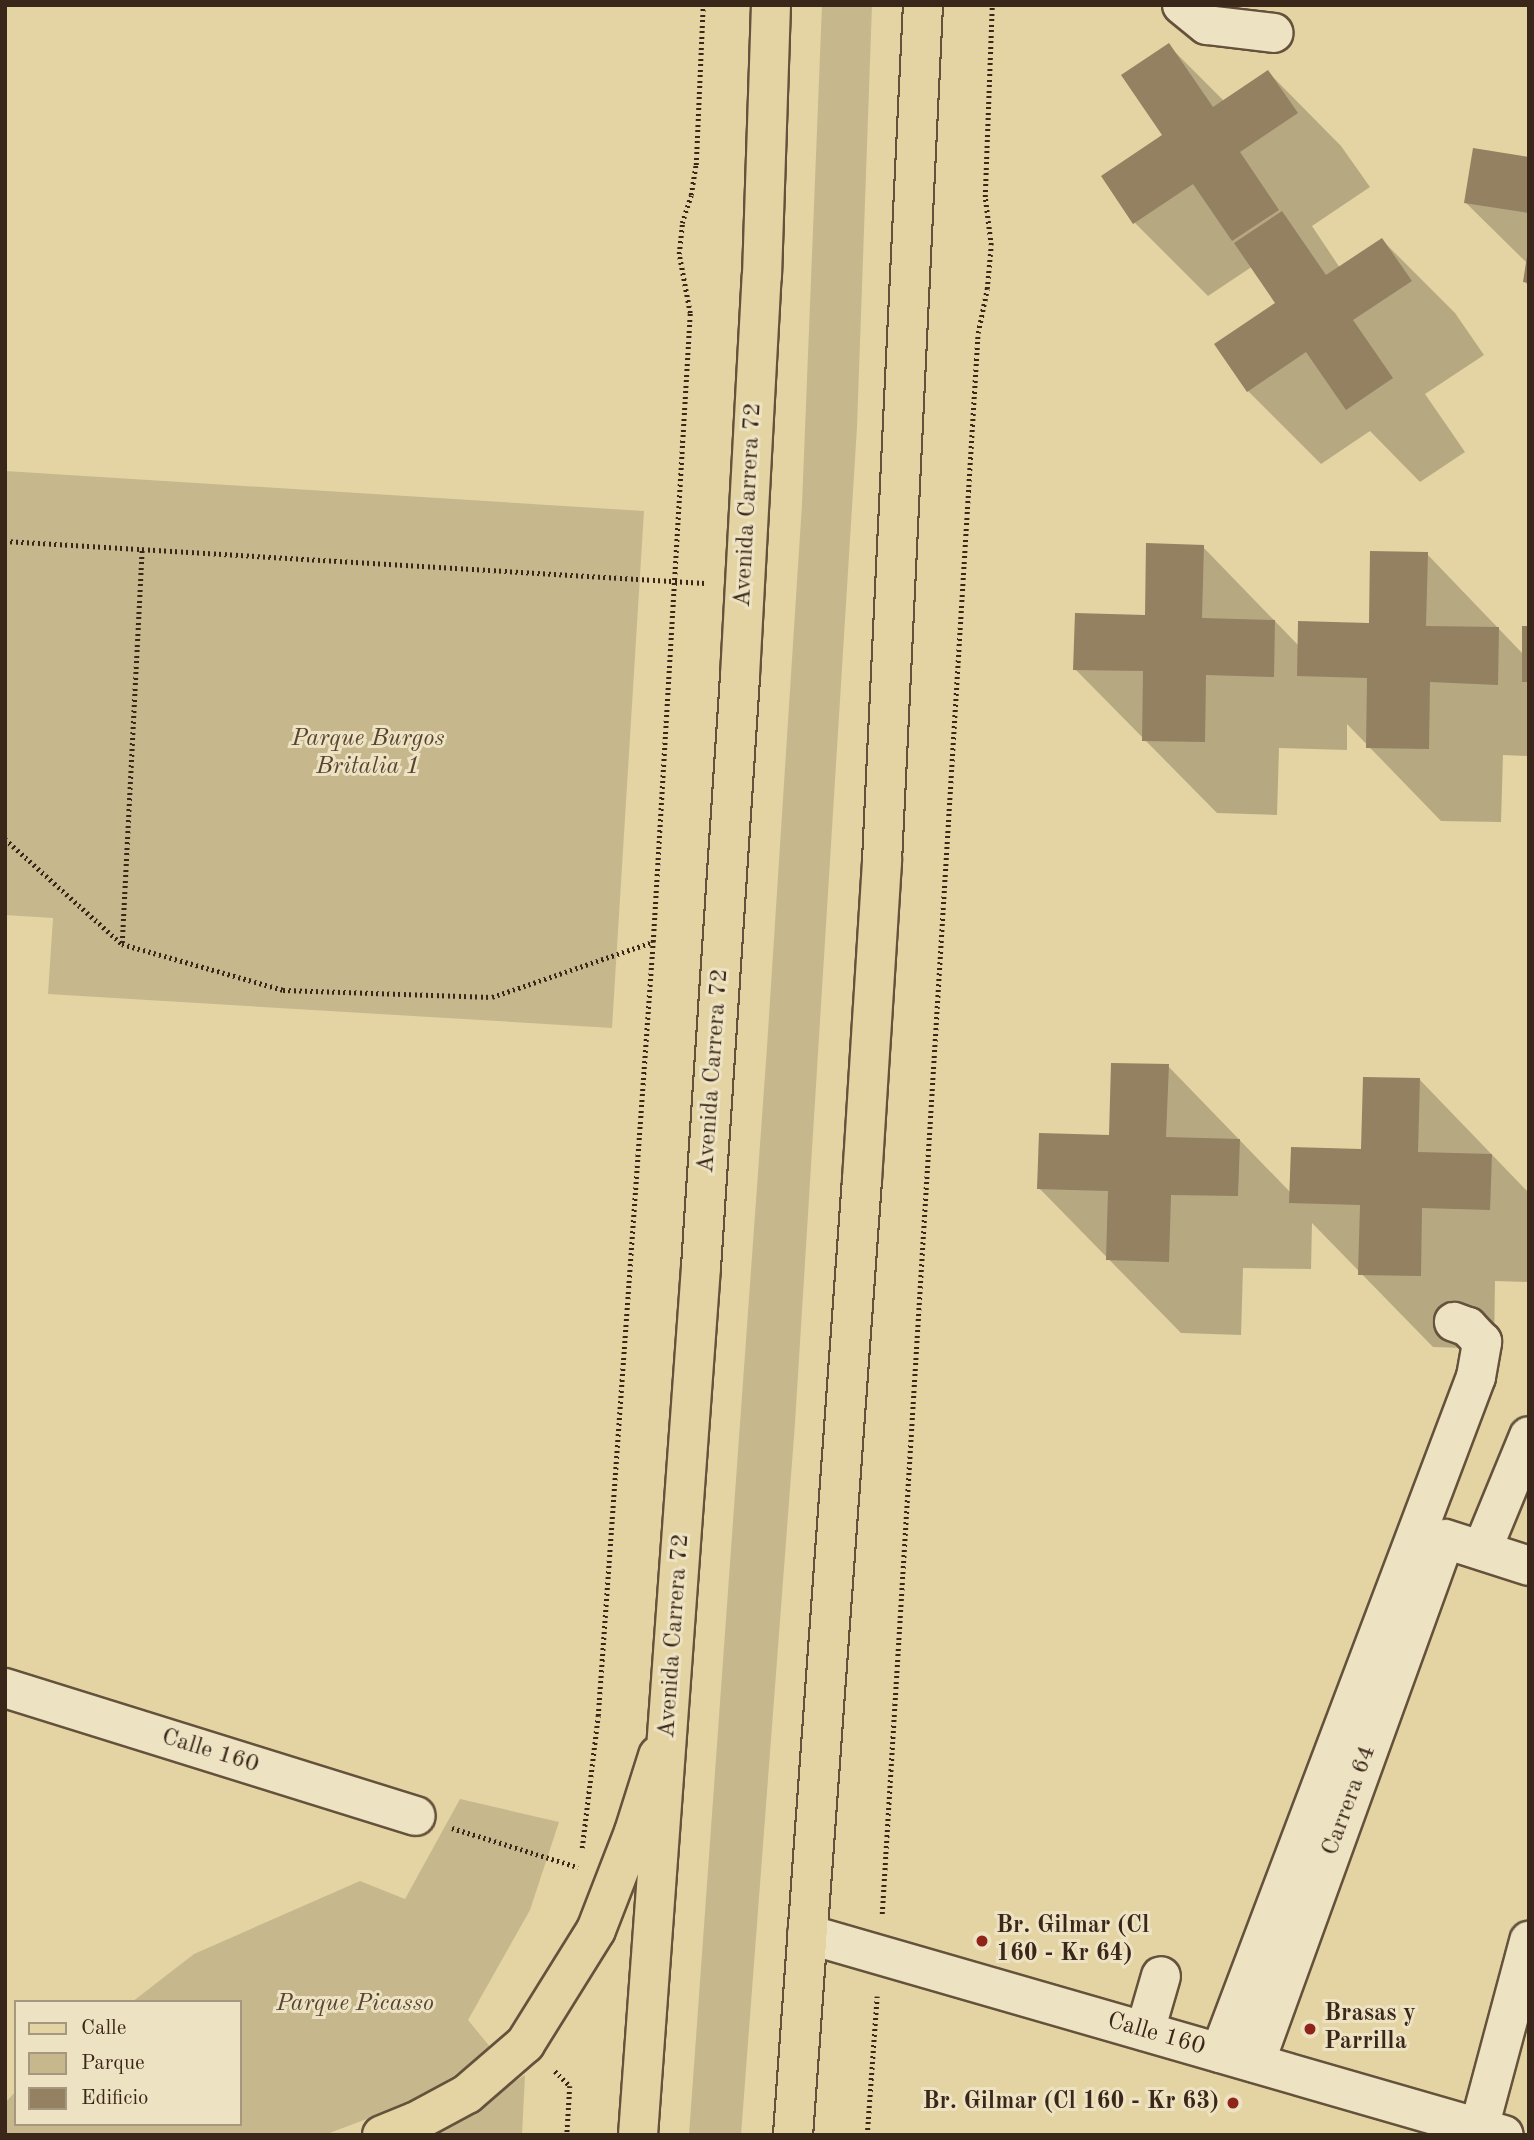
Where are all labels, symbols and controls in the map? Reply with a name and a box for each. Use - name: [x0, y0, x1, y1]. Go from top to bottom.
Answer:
- street label: Avenida Carrera 72: [729, 402, 769, 608]
- park label: Parque Burgos Britalia 1: [292, 726, 444, 782]
- street label: Avenida Carrera 72: [692, 968, 736, 1174]
- street label: Avenida Carrera 72: [653, 1533, 697, 1739]
- street label: Calle 160: [158, 1724, 262, 1780]
- street label: Carrera 64: [1317, 1742, 1383, 1860]
- place label: Br. Gilmar (Cl 160 - Kr 64): [996, 1913, 1149, 1969]
- marker: Br. Gilmar (Cl 160 - Kr 64): [974, 1933, 990, 1949]
- park label: Parque Picasso: [276, 1991, 434, 2019]
- legend: [14, 2000, 242, 2126]
- place label: Brasas y Parrilla: [1324, 2001, 1416, 2057]
- street label: Calle 160: [1104, 2007, 1208, 2063]
- text: Calle: [81, 2018, 126, 2039]
- marker: Brasas y Parrilla: [1302, 2021, 1318, 2037]
- text: Parque: [81, 2053, 145, 2074]
- text: Edificio: [81, 2088, 149, 2109]
- place label: Br. Gilmar (Cl 160 - Kr 63): [923, 2089, 1219, 2117]
- marker: Br. Gilmar (Cl 160 - Kr 63): [1225, 2095, 1241, 2111]

